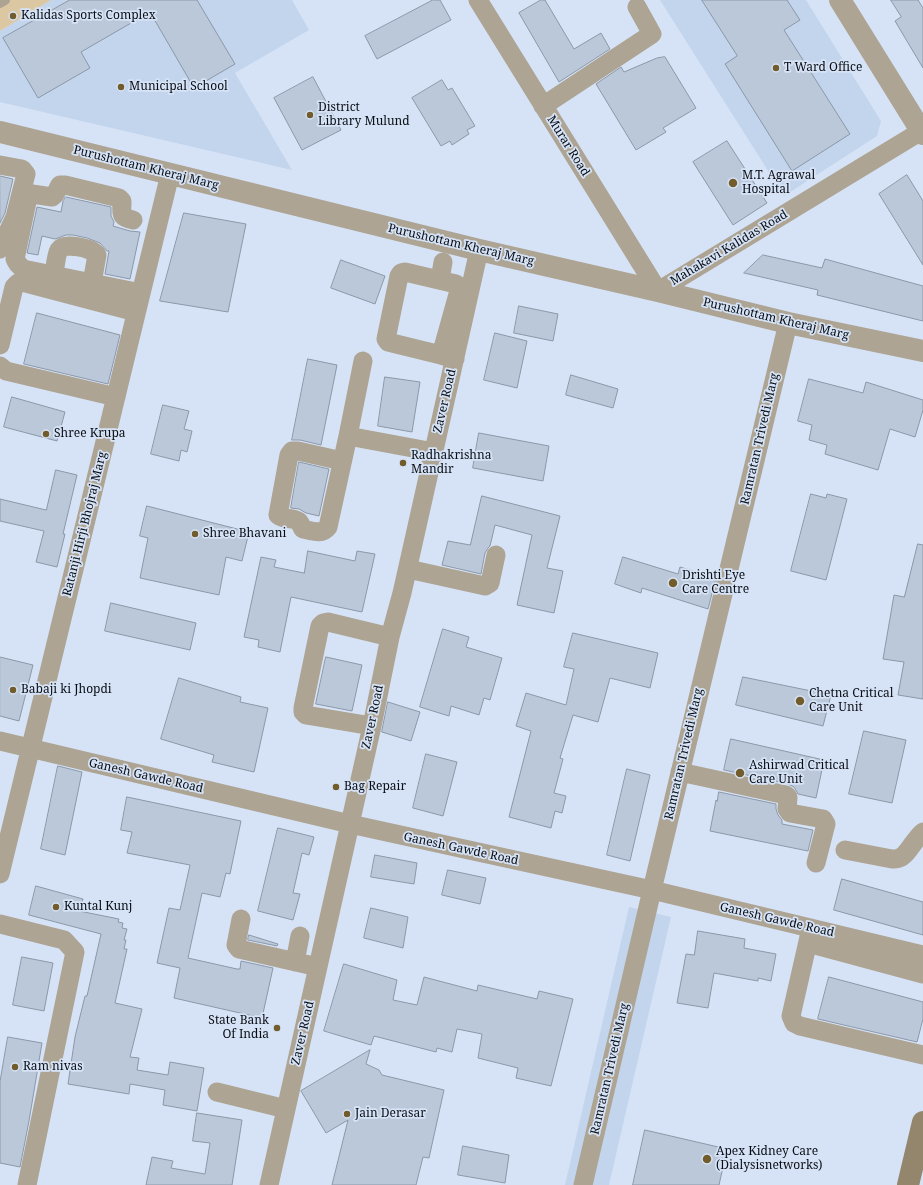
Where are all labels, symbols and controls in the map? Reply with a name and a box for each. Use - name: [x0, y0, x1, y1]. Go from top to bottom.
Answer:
- place label: Kalidas Sports Complex: [21, 9, 156, 23]
- marker: Kalidas Sports Complex: [8, 11, 18, 21]
- place label: T Ward Office: [784, 61, 862, 75]
- marker: T Ward Office: [771, 63, 781, 73]
- place label: Municipal School: [129, 80, 228, 94]
- marker: Municipal School: [116, 82, 126, 92]
- place label: District Library Mulund: [318, 101, 410, 129]
- marker: District Library Mulund: [305, 110, 315, 120]
- street label: Murar Road: [544, 113, 592, 179]
- street label: Purushottam Kheraj Marg: [72, 143, 220, 193]
- place label: M.T. Agrawal Hospital: [742, 169, 815, 197]
- marker: M.T. Agrawal Hospital: [727, 177, 739, 189]
- street label: Mahakavi Kalidas Road: [668, 207, 790, 289]
- street label: Purushottam Kheraj Marg: [387, 221, 535, 269]
- street label: Purushottam Kheraj Marg: [702, 295, 850, 343]
- street label: Zaver Road: [431, 368, 459, 434]
- street label: Ramratan Trivedi Marg: [738, 372, 782, 506]
- place label: Shree Krupa: [54, 427, 126, 441]
- marker: Shree Krupa: [41, 429, 51, 439]
- place label: Radhakrishna Mandir: [411, 449, 491, 477]
- street label: Ratanji Hirji Bhojraj Marg: [60, 450, 110, 598]
- marker: Radhakrishna Mandir: [398, 458, 408, 468]
- place label: Shree Bhavani: [203, 527, 286, 541]
- marker: Shree Bhavani: [190, 529, 200, 539]
- place label: Drishti Eye Care Centre: [682, 569, 749, 597]
- marker: Drishti Eye Care Centre: [667, 577, 679, 589]
- place label: Babaji ki Jhopdi: [21, 683, 112, 697]
- street label: Zaver Road: [359, 684, 387, 750]
- marker: Babaji ki Jhopdi: [8, 685, 18, 695]
- street label: Ramratan Trivedi Marg: [662, 687, 706, 821]
- place label: Chetna Critical Care Unit: [809, 687, 894, 715]
- marker: Chetna Critical Care Unit: [794, 695, 806, 707]
- street label: Ganesh Gawde Road: [87, 756, 205, 796]
- place label: Ashirwad Critical Care Unit: [749, 759, 849, 787]
- marker: Ashirwad Critical Care Unit: [734, 767, 746, 779]
- place label: Bag Repair: [344, 780, 406, 794]
- marker: Bag Repair: [331, 782, 341, 792]
- street label: Ganesh Gawde Road: [402, 830, 520, 868]
- place label: Kuntal Kunj: [64, 900, 132, 914]
- street label: Ganesh Gawde Road: [718, 900, 836, 940]
- marker: Kuntal Kunj: [51, 902, 61, 912]
- street label: Zaver Road: [289, 1000, 317, 1066]
- street label: Ramratan Trivedi Marg: [588, 1002, 632, 1136]
- place label: State Bank Of India: [208, 1014, 269, 1042]
- marker: State Bank Of India: [272, 1023, 282, 1033]
- place label: Ram nivas: [23, 1060, 83, 1074]
- marker: Ram nivas: [10, 1062, 20, 1072]
- place label: Jain Derasar: [355, 1107, 426, 1121]
- marker: Jain Derasar: [342, 1109, 352, 1119]
- place label: Apex Kidney Care (Dialysisnetworks): [716, 1145, 823, 1173]
- marker: Apex Kidney Care (Dialysisnetworks): [701, 1153, 713, 1165]

